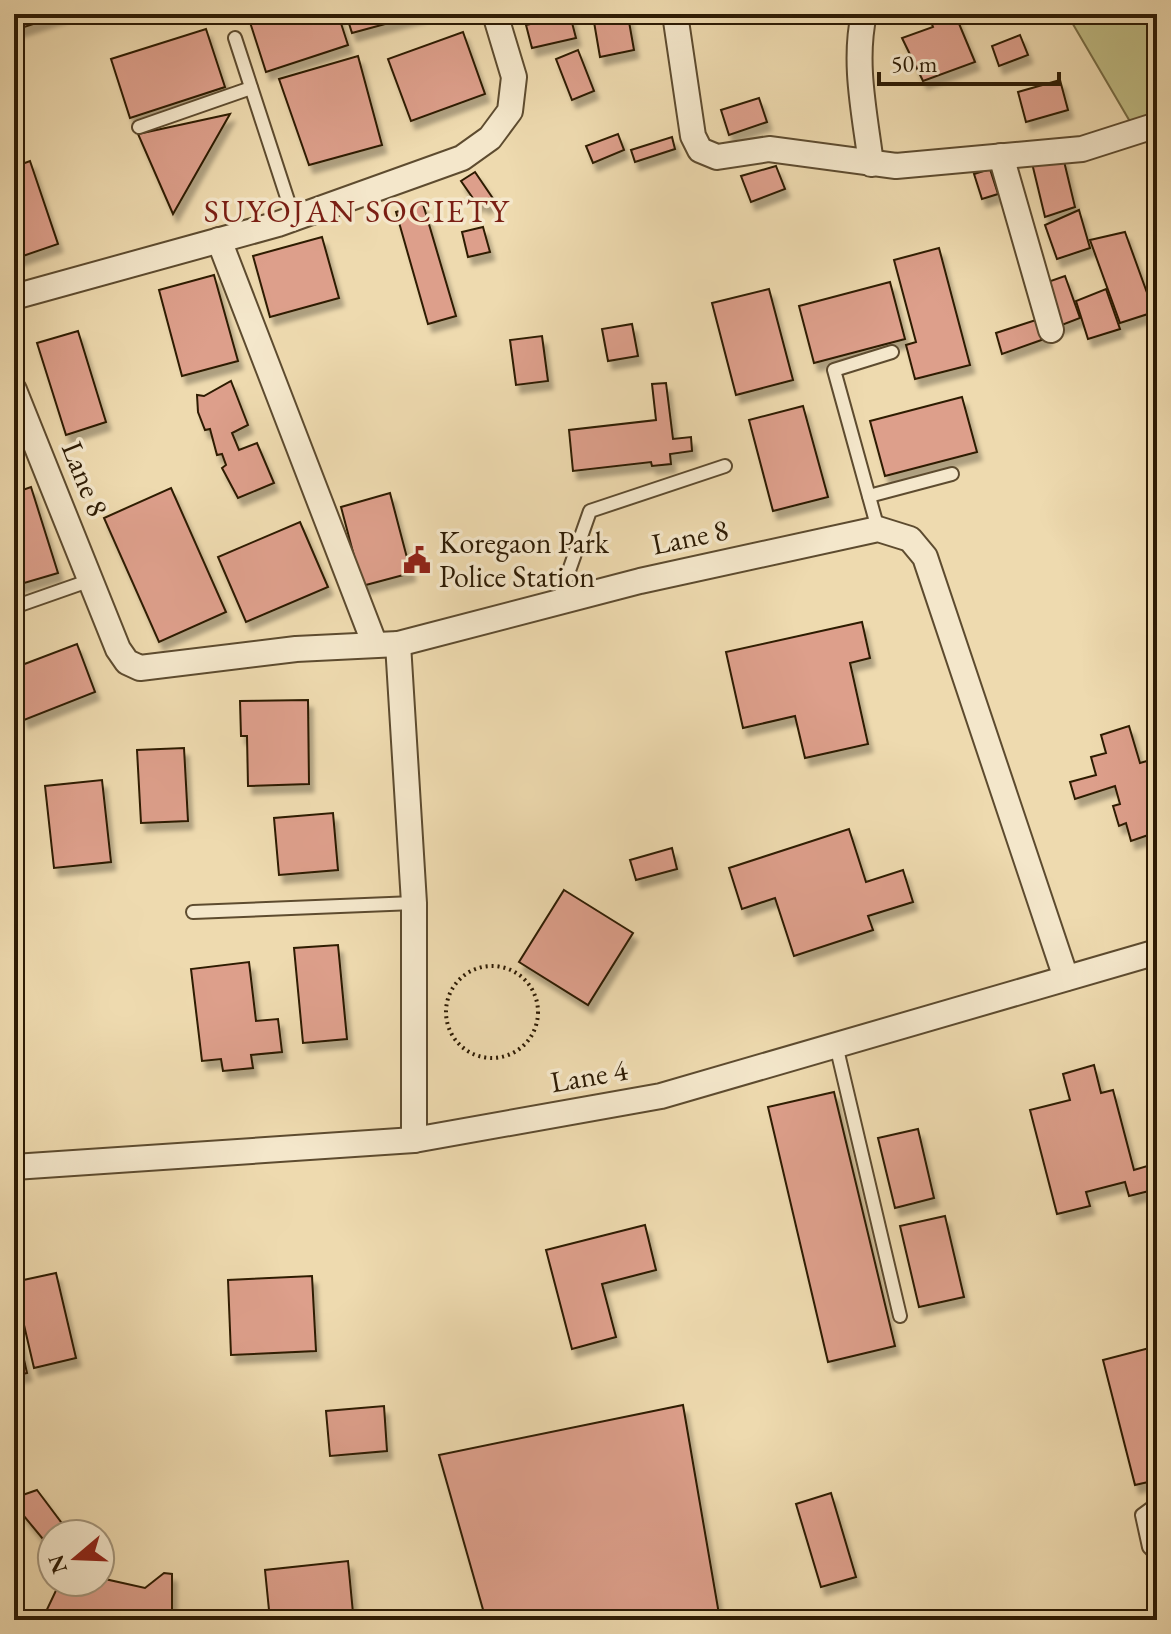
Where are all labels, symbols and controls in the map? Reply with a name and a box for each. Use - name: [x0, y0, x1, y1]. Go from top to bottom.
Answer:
- scale bar: [879, 36, 1059, 86]
- text: 50 m: [891, 48, 938, 79]
- district label: SUYOJAN SOCIETY: [204, 190, 510, 232]
- street label: Lane 8: [53, 436, 118, 522]
- street label: Lane 8: [648, 509, 732, 564]
- place label: Koregaon Park Police Station: [439, 523, 610, 596]
- public building icon: Koregaon Park Police Station: [402, 545, 432, 575]
- street label: Lane 4: [547, 1049, 631, 1101]
- north arrow: [36, 1518, 116, 1598]
- text: N: [41, 1551, 74, 1577]

